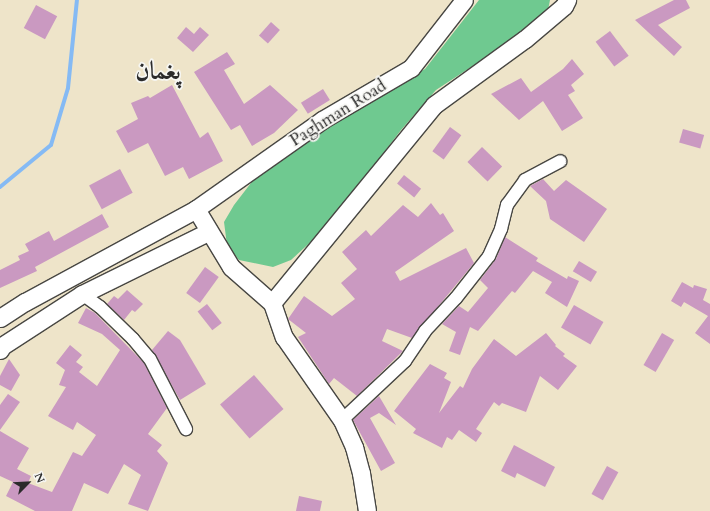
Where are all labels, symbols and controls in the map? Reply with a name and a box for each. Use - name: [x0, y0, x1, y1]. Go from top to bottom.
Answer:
- district label: پغمان: [135, 56, 181, 86]
- street label: Paghman Road: [286, 75, 390, 151]
- north arrow: [8, 463, 48, 503]
- text: N: [31, 470, 48, 485]

